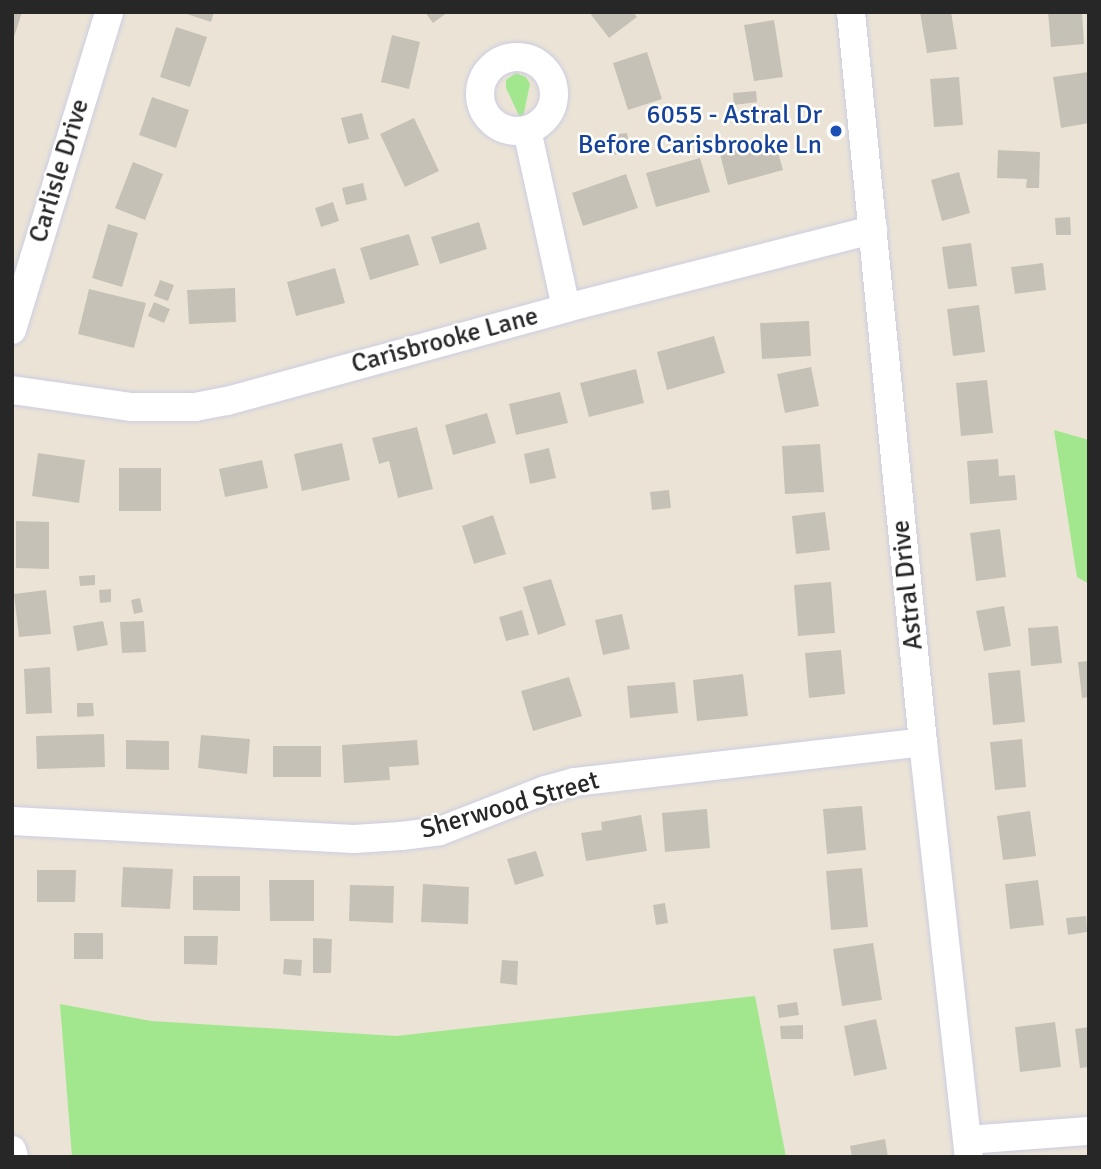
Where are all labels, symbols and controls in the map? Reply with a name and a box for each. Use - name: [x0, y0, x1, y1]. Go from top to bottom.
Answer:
- street label: Carlisle Drive: [23, 95, 97, 247]
- place label: 6055 - Astral Dr Before Carisbrooke Ln: [578, 100, 822, 162]
- marker: 6055 - Astral Dr Before Carisbrooke Ln: [828, 123, 844, 139]
- street label: Carisbrooke Lane: [348, 301, 542, 381]
- street label: Astral Drive: [886, 519, 930, 651]
- street label: Sherwood Street: [417, 766, 603, 846]

